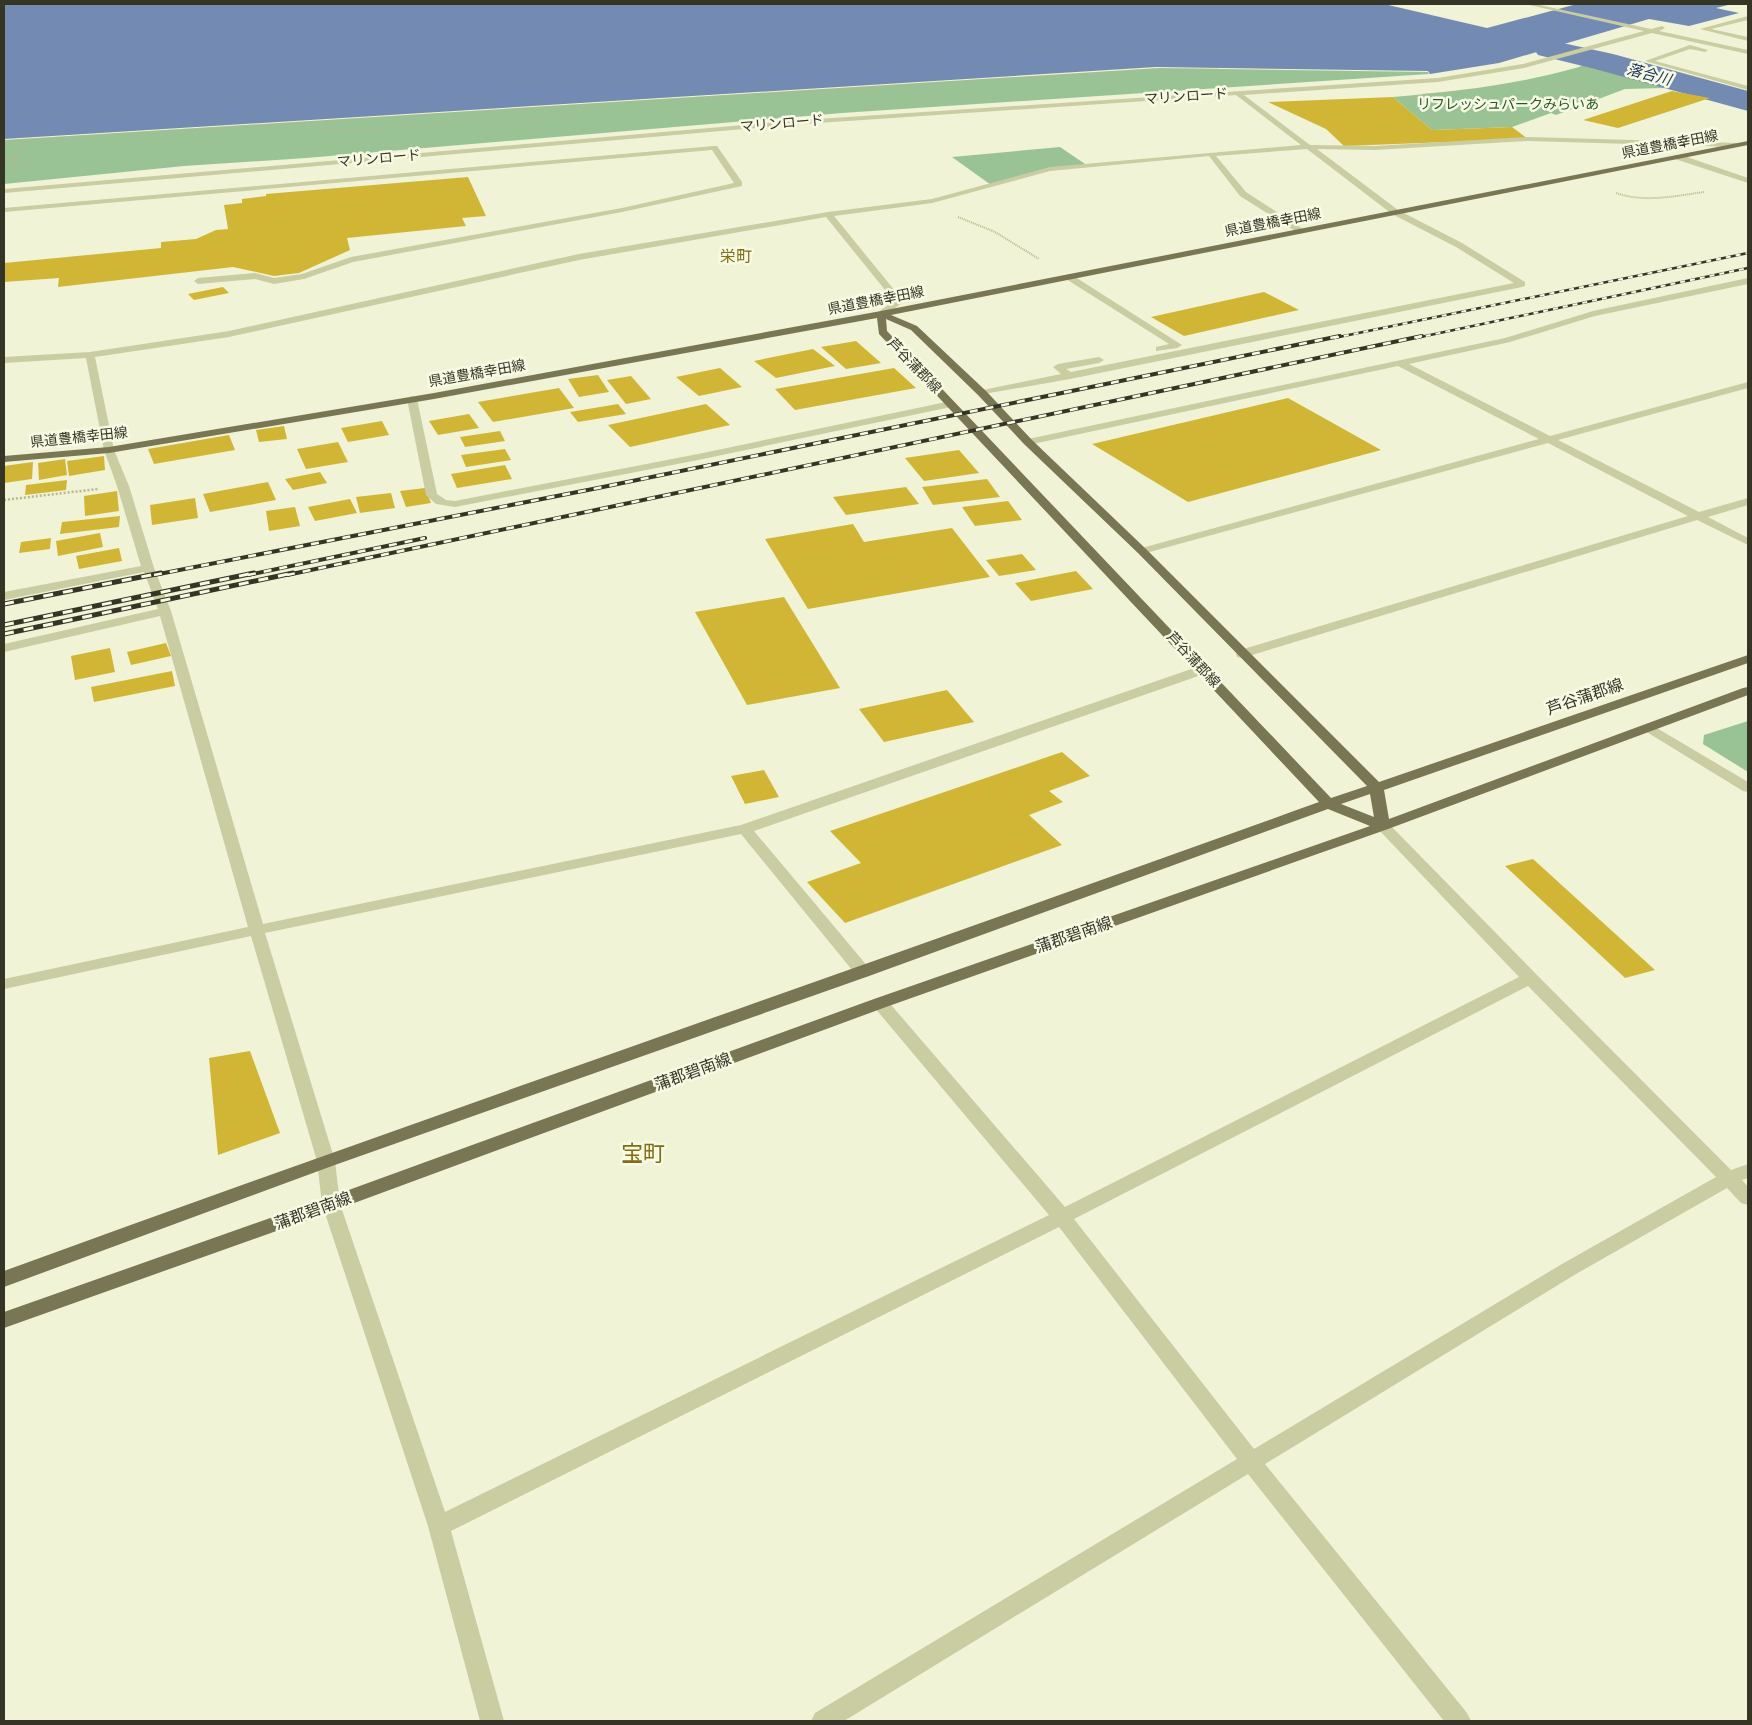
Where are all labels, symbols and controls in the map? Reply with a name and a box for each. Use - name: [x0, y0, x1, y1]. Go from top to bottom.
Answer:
- water label: 落合川: [1625, 59, 1675, 91]
- street label: マリンロード: [1143, 84, 1229, 110]
- park label: リフレッシュパークみらいあ: [1417, 95, 1599, 115]
- street label: マリンロード: [739, 110, 825, 138]
- street label: 県道豊橋幸田線: [1620, 126, 1720, 164]
- street label: マリンロード: [336, 145, 422, 173]
- street label: 県道豊橋幸田線: [1223, 204, 1323, 242]
- district label: 栄町: [720, 246, 752, 268]
- street label: 県道豊橋幸田線: [826, 282, 926, 320]
- street label: 芦谷蒲郡線: [882, 334, 946, 398]
- street label: 県道豊橋幸田線: [427, 356, 527, 392]
- street label: 県道豊橋幸田線: [29, 423, 129, 453]
- street label: 芦谷蒲郡線: [1162, 628, 1224, 692]
- street label: 芦谷蒲郡線: [1544, 674, 1626, 720]
- street label: 蒲郡碧南線: [1033, 912, 1115, 958]
- street label: 蒲郡碧南線: [652, 1048, 734, 1096]
- district label: 宝町: [621, 1138, 665, 1170]
- street label: 蒲郡碧南線: [272, 1187, 354, 1235]

